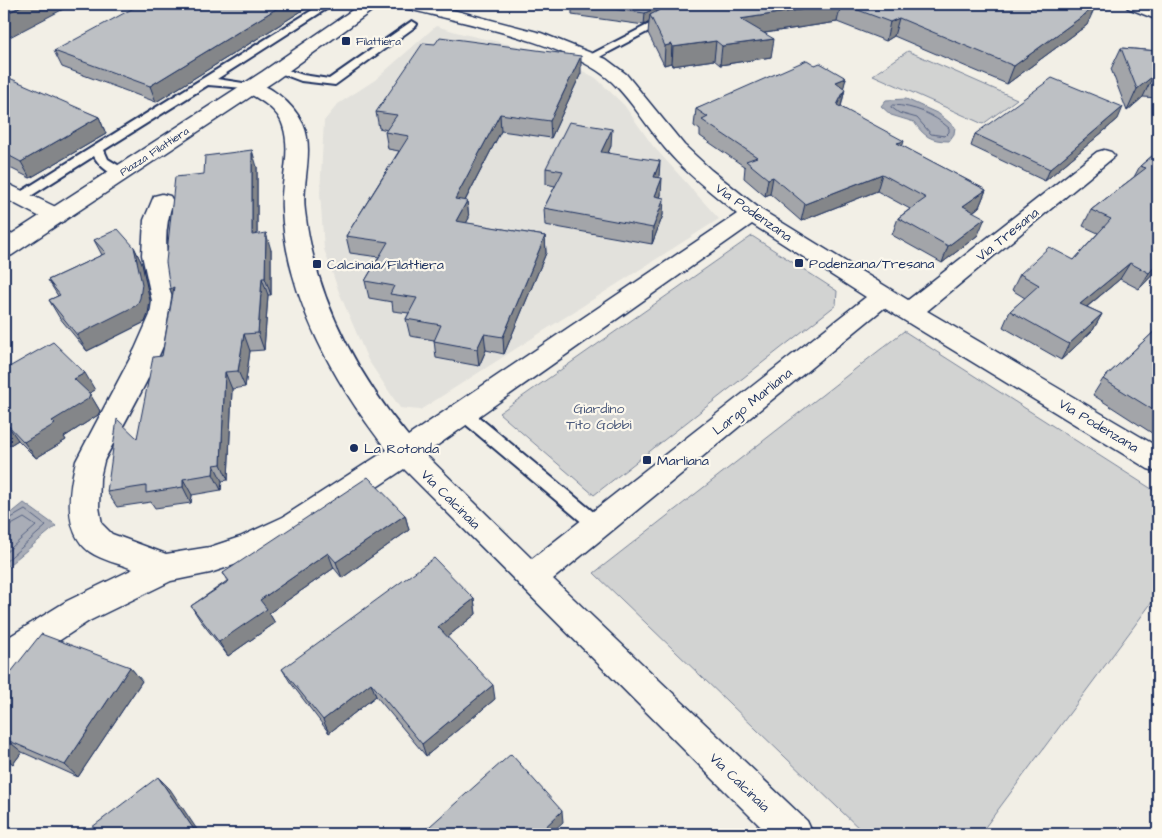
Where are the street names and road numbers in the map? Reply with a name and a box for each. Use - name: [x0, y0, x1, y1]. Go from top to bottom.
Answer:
- street label: Piazza Filattiera: [117, 123, 192, 179]
- street label: Via Podenzana: [711, 179, 796, 247]
- street label: Via Tresana: [972, 203, 1043, 266]
- street label: Largo Marliana: [709, 363, 797, 440]
- street label: Via Podenzana: [1055, 394, 1142, 458]
- street label: Via Calcinaia: [416, 465, 485, 534]
- street label: Via Calcinaia: [705, 749, 774, 817]

